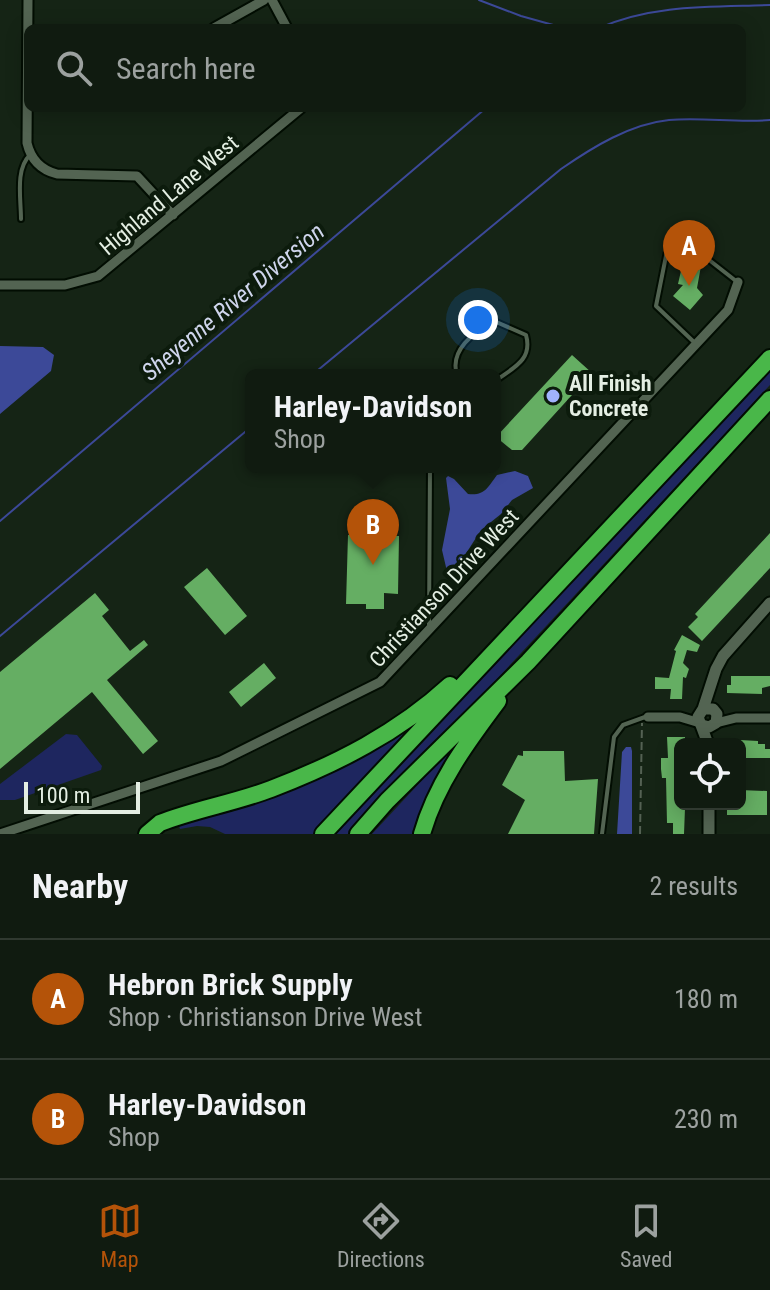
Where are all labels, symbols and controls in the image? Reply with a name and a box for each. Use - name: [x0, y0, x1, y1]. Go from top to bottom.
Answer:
- search box: [24, 24, 746, 112]
- icon: search: [52, 46, 96, 90]
- text: Search here: [116, 51, 256, 86]
- street label: Highland Lane West: [95, 130, 243, 260]
- water label: Sheyenne River Diversion: [136, 217, 330, 387]
- pin: A: [663, 220, 715, 286]
- your location: [458, 300, 498, 340]
- popup: [245, 369, 501, 473]
- place label: All Finish Concrete: [569, 371, 652, 421]
- marker: All Finish Concrete: [544, 387, 562, 405]
- text: Harley-Davidson: [274, 389, 472, 424]
- text: Shop: [274, 424, 326, 454]
- pin: B: [347, 499, 399, 565]
- street label: Christianson Drive West: [364, 504, 524, 672]
- map controls: [674, 738, 746, 810]
- button: locate: [674, 738, 746, 810]
- scale bar: [24, 778, 140, 814]
- text: 100 m: [36, 783, 90, 808]
- text: Nearby: [32, 866, 128, 906]
- text: 2 results: [649, 871, 738, 901]
- text: Hebron Brick Supply: [108, 967, 353, 1002]
- text: A: [50, 984, 66, 1014]
- text: 180 m: [674, 984, 738, 1014]
- text: Shop · Christianson Drive West: [108, 1002, 422, 1032]
- text: Harley-Davidson: [108, 1087, 306, 1122]
- text: B: [51, 1104, 65, 1134]
- text: 230 m: [674, 1104, 738, 1134]
- text: Shop: [108, 1122, 160, 1152]
- tab: Map: [98, 1199, 142, 1272]
- tab: Directions: [337, 1199, 425, 1272]
- tab: Saved: [620, 1199, 672, 1272]

